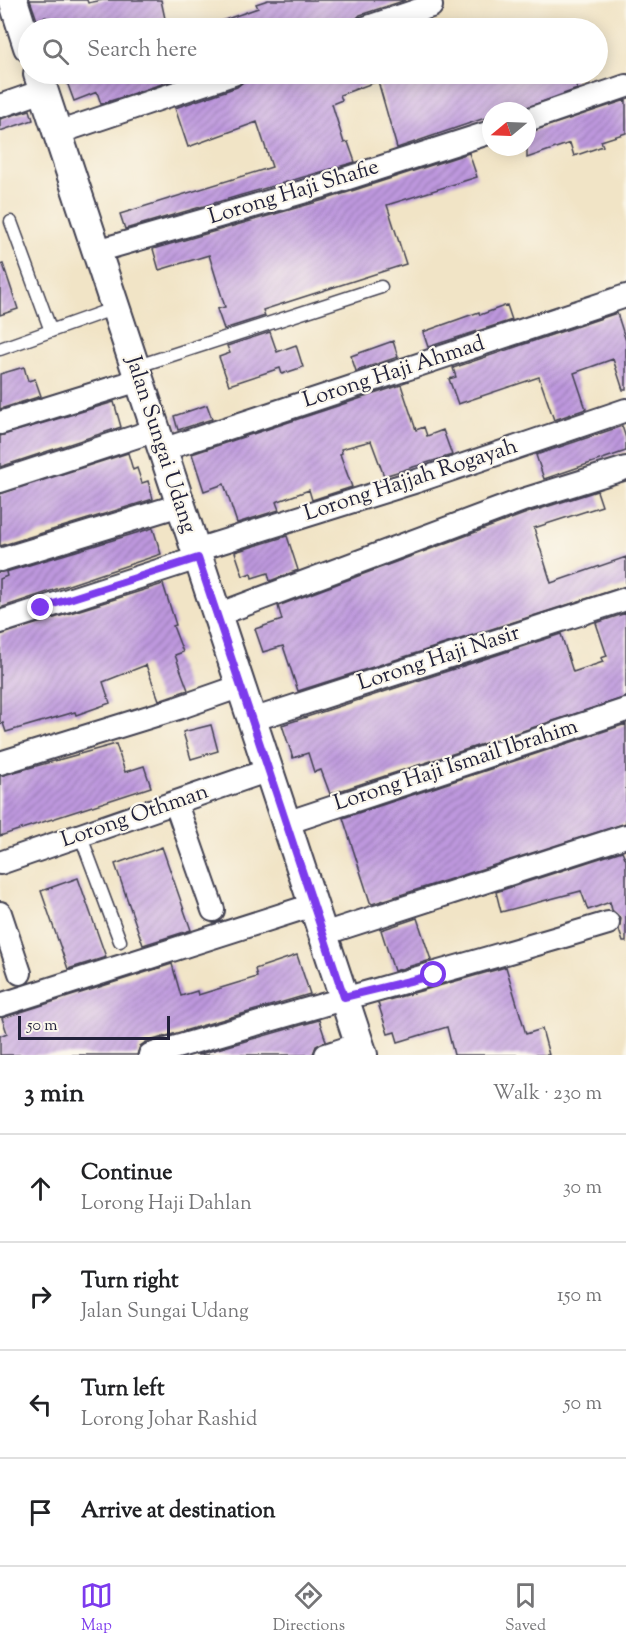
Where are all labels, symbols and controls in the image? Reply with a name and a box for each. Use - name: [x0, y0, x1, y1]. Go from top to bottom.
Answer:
- search box: [18, 18, 608, 84]
- icon: search: [39, 35, 72, 68]
- text: Search here: [87, 35, 197, 67]
- north arrow: [482, 102, 536, 156]
- street label: Lorong Haji Shafie: [205, 152, 383, 234]
- street label: Lorong Haji Ahmad: [299, 329, 489, 417]
- street label: Jalan Sungai Udang: [116, 351, 204, 538]
- street label: Lorong Hajjah Rogayah: [300, 431, 522, 531]
- route end: [27, 594, 53, 620]
- street label: Lorong Haji Nasir: [354, 618, 524, 700]
- street label: Lorong Haji Ismail Ibrahim: [330, 711, 582, 821]
- street label: Lorong Othman: [57, 777, 213, 857]
- route start: [420, 961, 446, 987]
- scale bar: [18, 1013, 170, 1040]
- text: 50 m: [27, 1015, 58, 1038]
- text: 3 min: [24, 1076, 84, 1113]
- text: Walk · 230 m: [493, 1080, 602, 1109]
- text: Continue: [81, 1158, 172, 1190]
- icon: ahead: [24, 1172, 57, 1205]
- text: 30 m: [563, 1174, 602, 1203]
- text: Lorong Haji Dahlan: [81, 1190, 252, 1219]
- text: Turn right: [81, 1266, 178, 1298]
- icon: right: [24, 1280, 57, 1313]
- text: 150 m: [557, 1282, 602, 1311]
- text: Jalan Sungai Udang: [81, 1298, 249, 1327]
- text: Turn left: [81, 1374, 164, 1406]
- icon: left: [24, 1388, 57, 1421]
- text: 50 m: [564, 1390, 602, 1419]
- text: Lorong Johar Rashid: [81, 1406, 257, 1435]
- icon: arrive: [24, 1496, 57, 1529]
- text: Arrive at destination: [81, 1496, 276, 1528]
- tab: Map: [80, 1579, 113, 1638]
- tab: Directions: [273, 1579, 345, 1638]
- tab: Saved: [505, 1579, 546, 1638]

